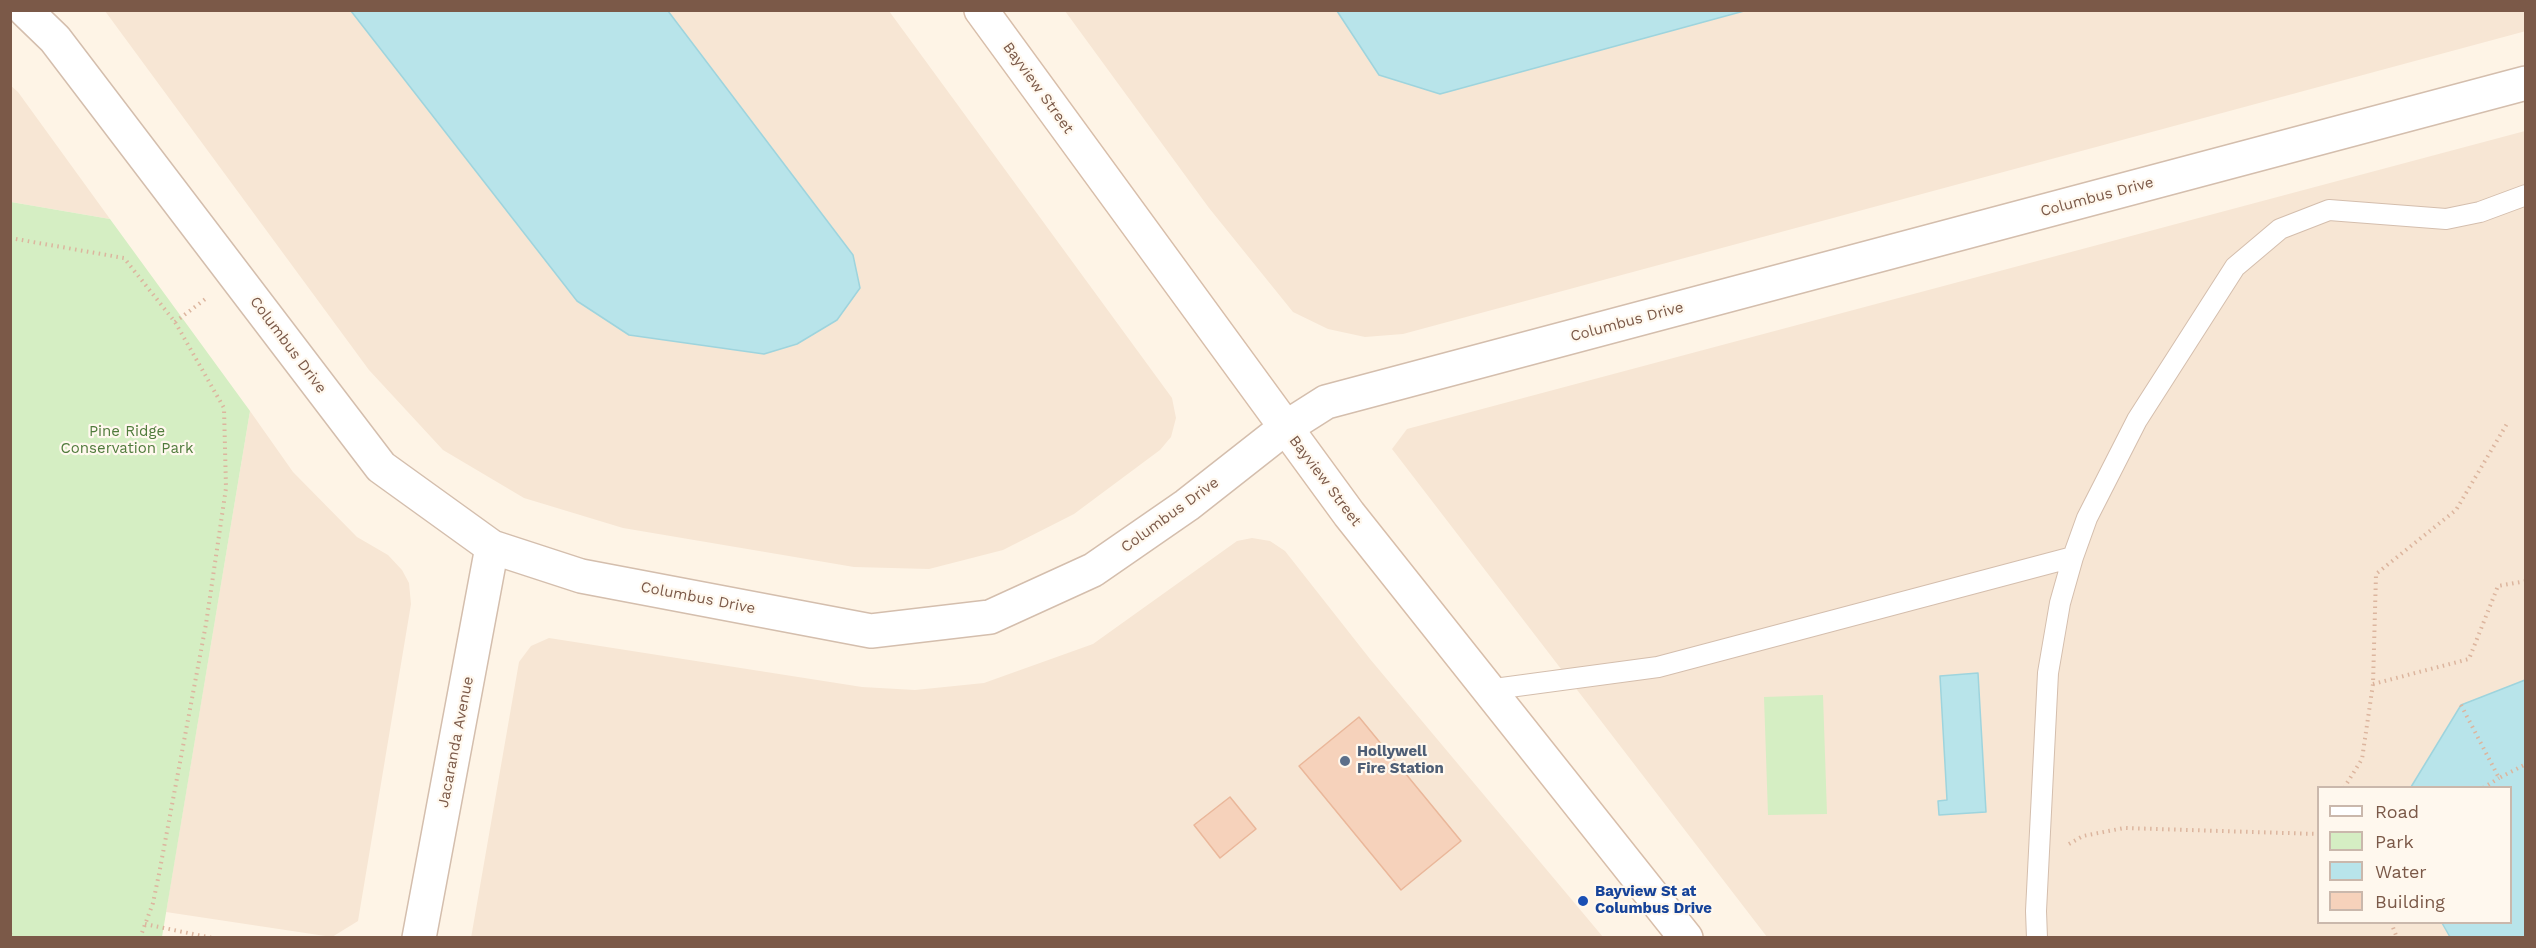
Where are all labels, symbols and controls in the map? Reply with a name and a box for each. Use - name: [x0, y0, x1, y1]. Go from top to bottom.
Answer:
- street label: Bayview Street: [999, 39, 1077, 137]
- street label: Columbus Drive: [2038, 173, 2156, 221]
- street label: Columbus Drive: [246, 293, 330, 397]
- street label: Columbus Drive: [1568, 298, 1686, 346]
- park label: Pine Ridge Conservation Park: [61, 423, 193, 458]
- street label: Bayview Street: [1285, 432, 1365, 530]
- street label: Columbus Drive: [1118, 474, 1222, 556]
- street label: Columbus Drive: [639, 578, 757, 618]
- street label: Jacaranda Avenue: [434, 675, 478, 809]
- place label: Hollywell Fire Station: [1357, 743, 1444, 778]
- marker: Hollywell Fire Station: [1338, 754, 1352, 768]
- legend: [2317, 786, 2512, 924]
- text: Road: [2375, 801, 2419, 822]
- text: Park: [2375, 831, 2414, 852]
- text: Water: [2375, 861, 2427, 882]
- place label: Bayview St at Columbus Drive: [1595, 883, 1712, 918]
- text: Building: [2375, 891, 2445, 912]
- marker: Bayview St at Columbus Drive: [1576, 894, 1590, 908]

